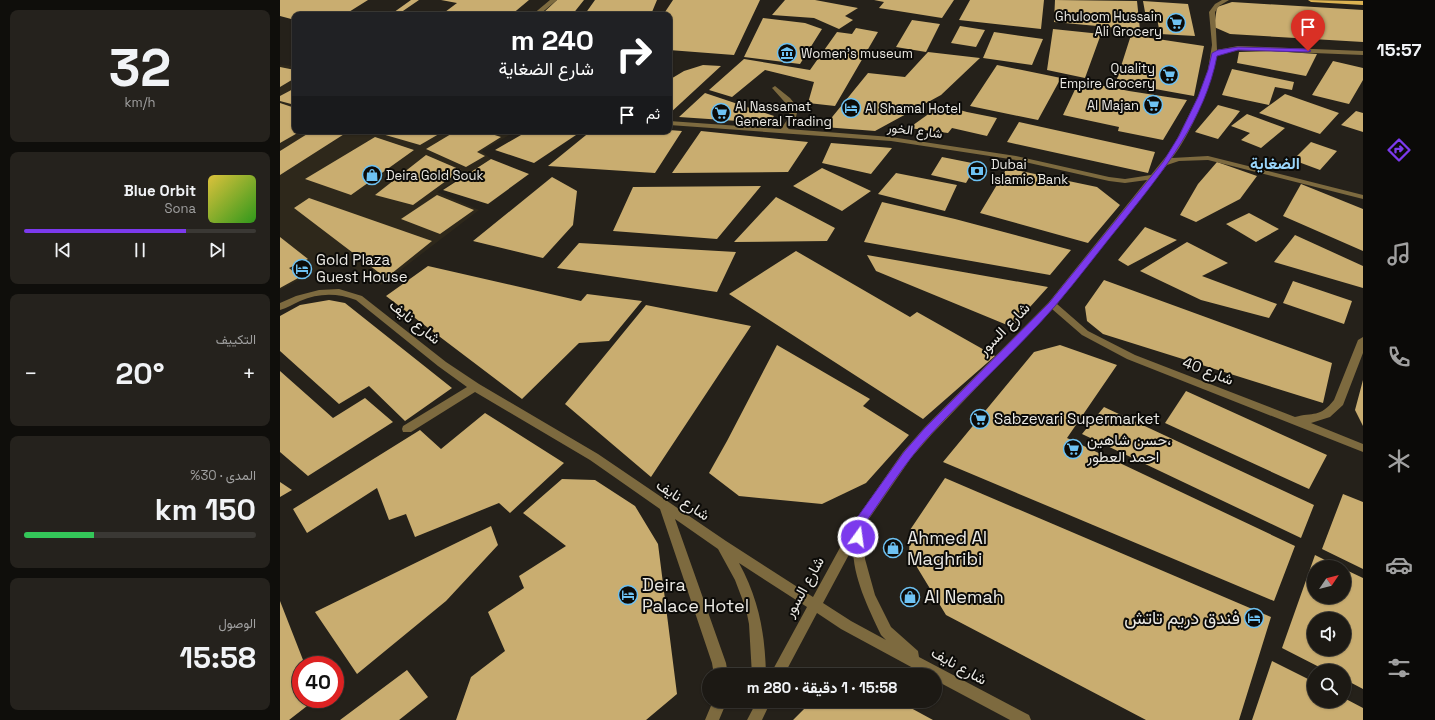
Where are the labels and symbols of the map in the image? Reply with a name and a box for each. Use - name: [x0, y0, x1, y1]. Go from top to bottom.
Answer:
- place label: Ghuloom Hussain Ali Grocery: [1055, 8, 1162, 40]
- pin: [1291, 10, 1325, 51]
- supermarket icon: Ghuloom Hussain Ali Grocery: [1165, 12, 1187, 34]
- museum icon: Women's museum: [776, 42, 798, 64]
- place label: Women's museum: [801, 45, 913, 62]
- place label: Quality Empire Grocery: [1060, 60, 1155, 92]
- supermarket icon: Quality Empire Grocery: [1158, 64, 1180, 86]
- supermarket icon: Al Majan: [1142, 94, 1164, 116]
- hotel icon: Al Shamal Hotel: [840, 97, 862, 119]
- place label: Al Majan: [1087, 97, 1139, 114]
- place label: Al Nassamat General Trading: [735, 98, 832, 130]
- place label: Al Shamal Hotel: [865, 100, 961, 117]
- supermarket icon: Al Nassamat General Trading: [710, 102, 732, 124]
- street label: شارع الخور: [885, 119, 943, 143]
- district label: الضغاية: [1250, 153, 1300, 174]
- place label: Dubai Islamic Bank: [991, 156, 1068, 188]
- bank icon: Dubai Islamic Bank: [966, 160, 988, 182]
- shop icon: Deira Gold Souk: [361, 164, 383, 186]
- place label: Deira Gold Souk: [386, 167, 483, 184]
- place label: Gold Plaza Guest House: [316, 250, 408, 286]
- hotel icon: Gold Plaza Guest House: [291, 258, 313, 280]
- street label: شارع نايف: [384, 295, 445, 350]
- street label: شارع السور: [973, 298, 1035, 361]
- street label: شارع 40: [1179, 352, 1236, 391]
- supermarket icon: Sabzevari Supermarket: [969, 408, 991, 430]
- place label: Sabzevari Supermarket: [994, 409, 1160, 428]
- place label: حسن شاهين، احمد العطور: [1086, 430, 1171, 466]
- supermarket icon: حسن شاهين، احمد العطور: [1062, 438, 1084, 460]
- street label: شارع نايف: [652, 475, 714, 526]
- position arrow: [837, 516, 879, 558]
- place label: Ahmed Al Maghribi: [907, 526, 987, 570]
- shop icon: Ahmed Al Maghribi: [882, 537, 904, 559]
- street label: شارع السور: [779, 553, 830, 622]
- north arrow: [1307, 560, 1351, 604]
- place label: Deira Palace Hotel: [642, 573, 749, 617]
- hotel icon: Deira Palace Hotel: [617, 584, 639, 606]
- place label: Al Nemah: [924, 585, 1004, 608]
- shop icon: Al Nemah: [899, 586, 921, 608]
- place label: فندق دريم تاتش: [1124, 606, 1240, 630]
- hotel icon: فندق دريم تاتش: [1243, 607, 1265, 629]
- street label: شارع نايف: [927, 643, 991, 690]
- speed limit sign: 40: [292, 656, 344, 708]

